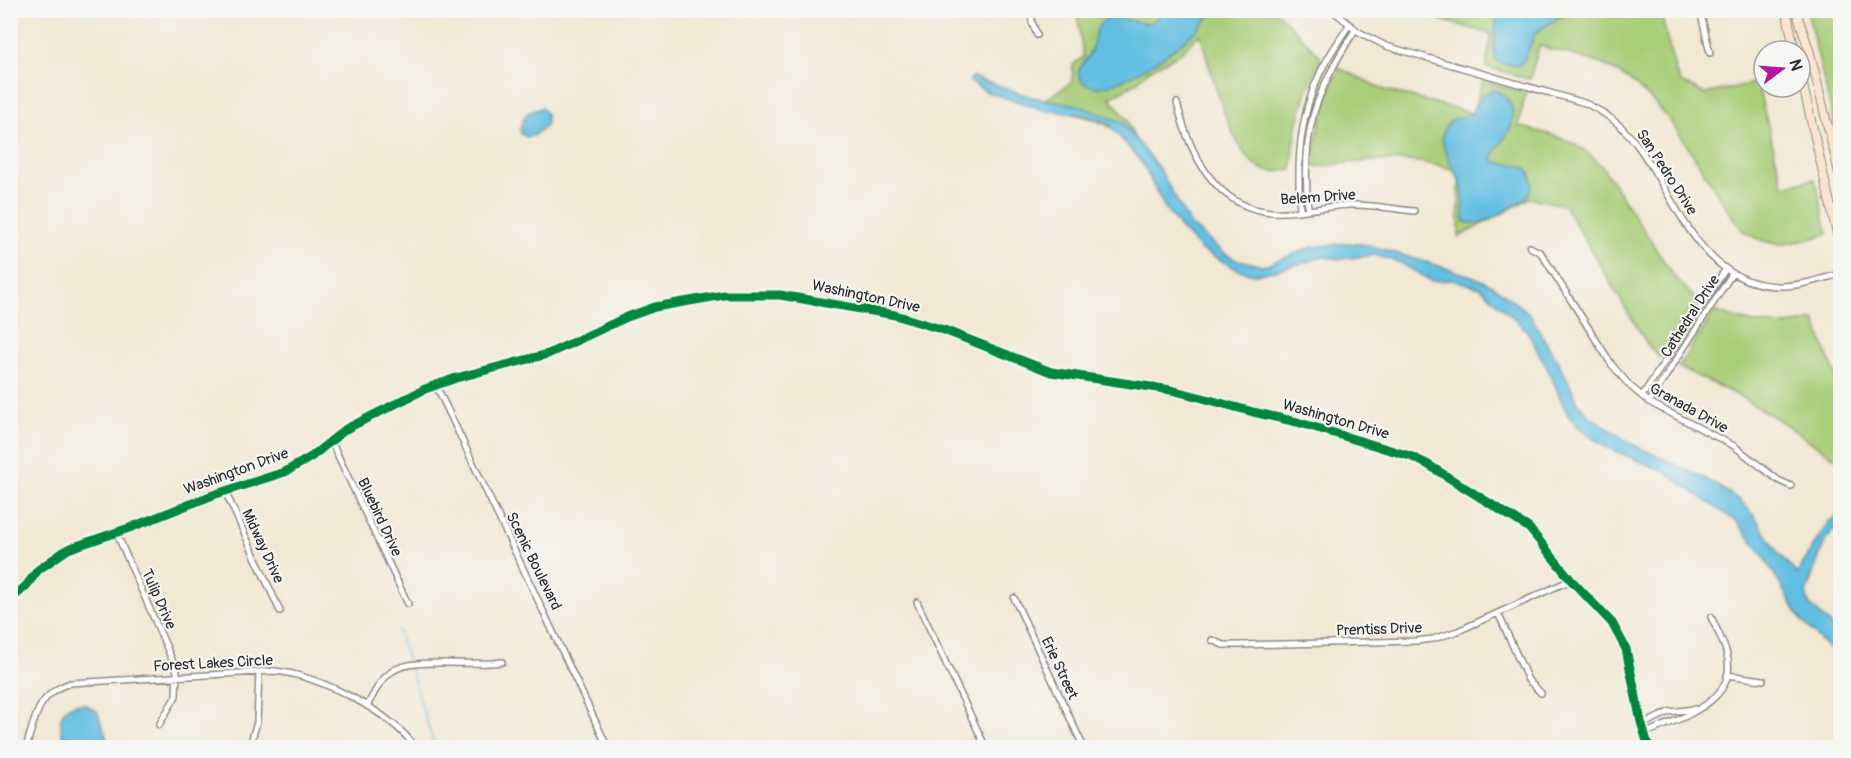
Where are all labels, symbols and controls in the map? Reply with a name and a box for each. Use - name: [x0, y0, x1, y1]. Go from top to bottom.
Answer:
- north arrow: [1752, 39, 1812, 99]
- text: N: [1784, 57, 1807, 73]
- street label: San Pedro Drive: [1632, 126, 1702, 219]
- street label: Belem Drive: [1280, 185, 1357, 210]
- street label: Cathedral Drive: [1657, 271, 1725, 361]
- street label: Washington Drive: [810, 276, 922, 317]
- street label: Granada Drive: [1646, 379, 1732, 438]
- street label: Washington Drive: [1280, 395, 1392, 444]
- street label: Washington Drive: [181, 444, 292, 499]
- street label: Bluebird Drive: [353, 475, 406, 560]
- street label: Midway Drive: [237, 506, 288, 587]
- street label: Scenic Boulevard: [502, 509, 565, 613]
- street label: Tulip Drive: [137, 566, 180, 633]
- street label: Prentiss Drive: [1336, 618, 1423, 640]
- street label: Erie Street: [1037, 634, 1083, 704]
- street label: Forest Lakes Circle: [153, 651, 274, 676]

